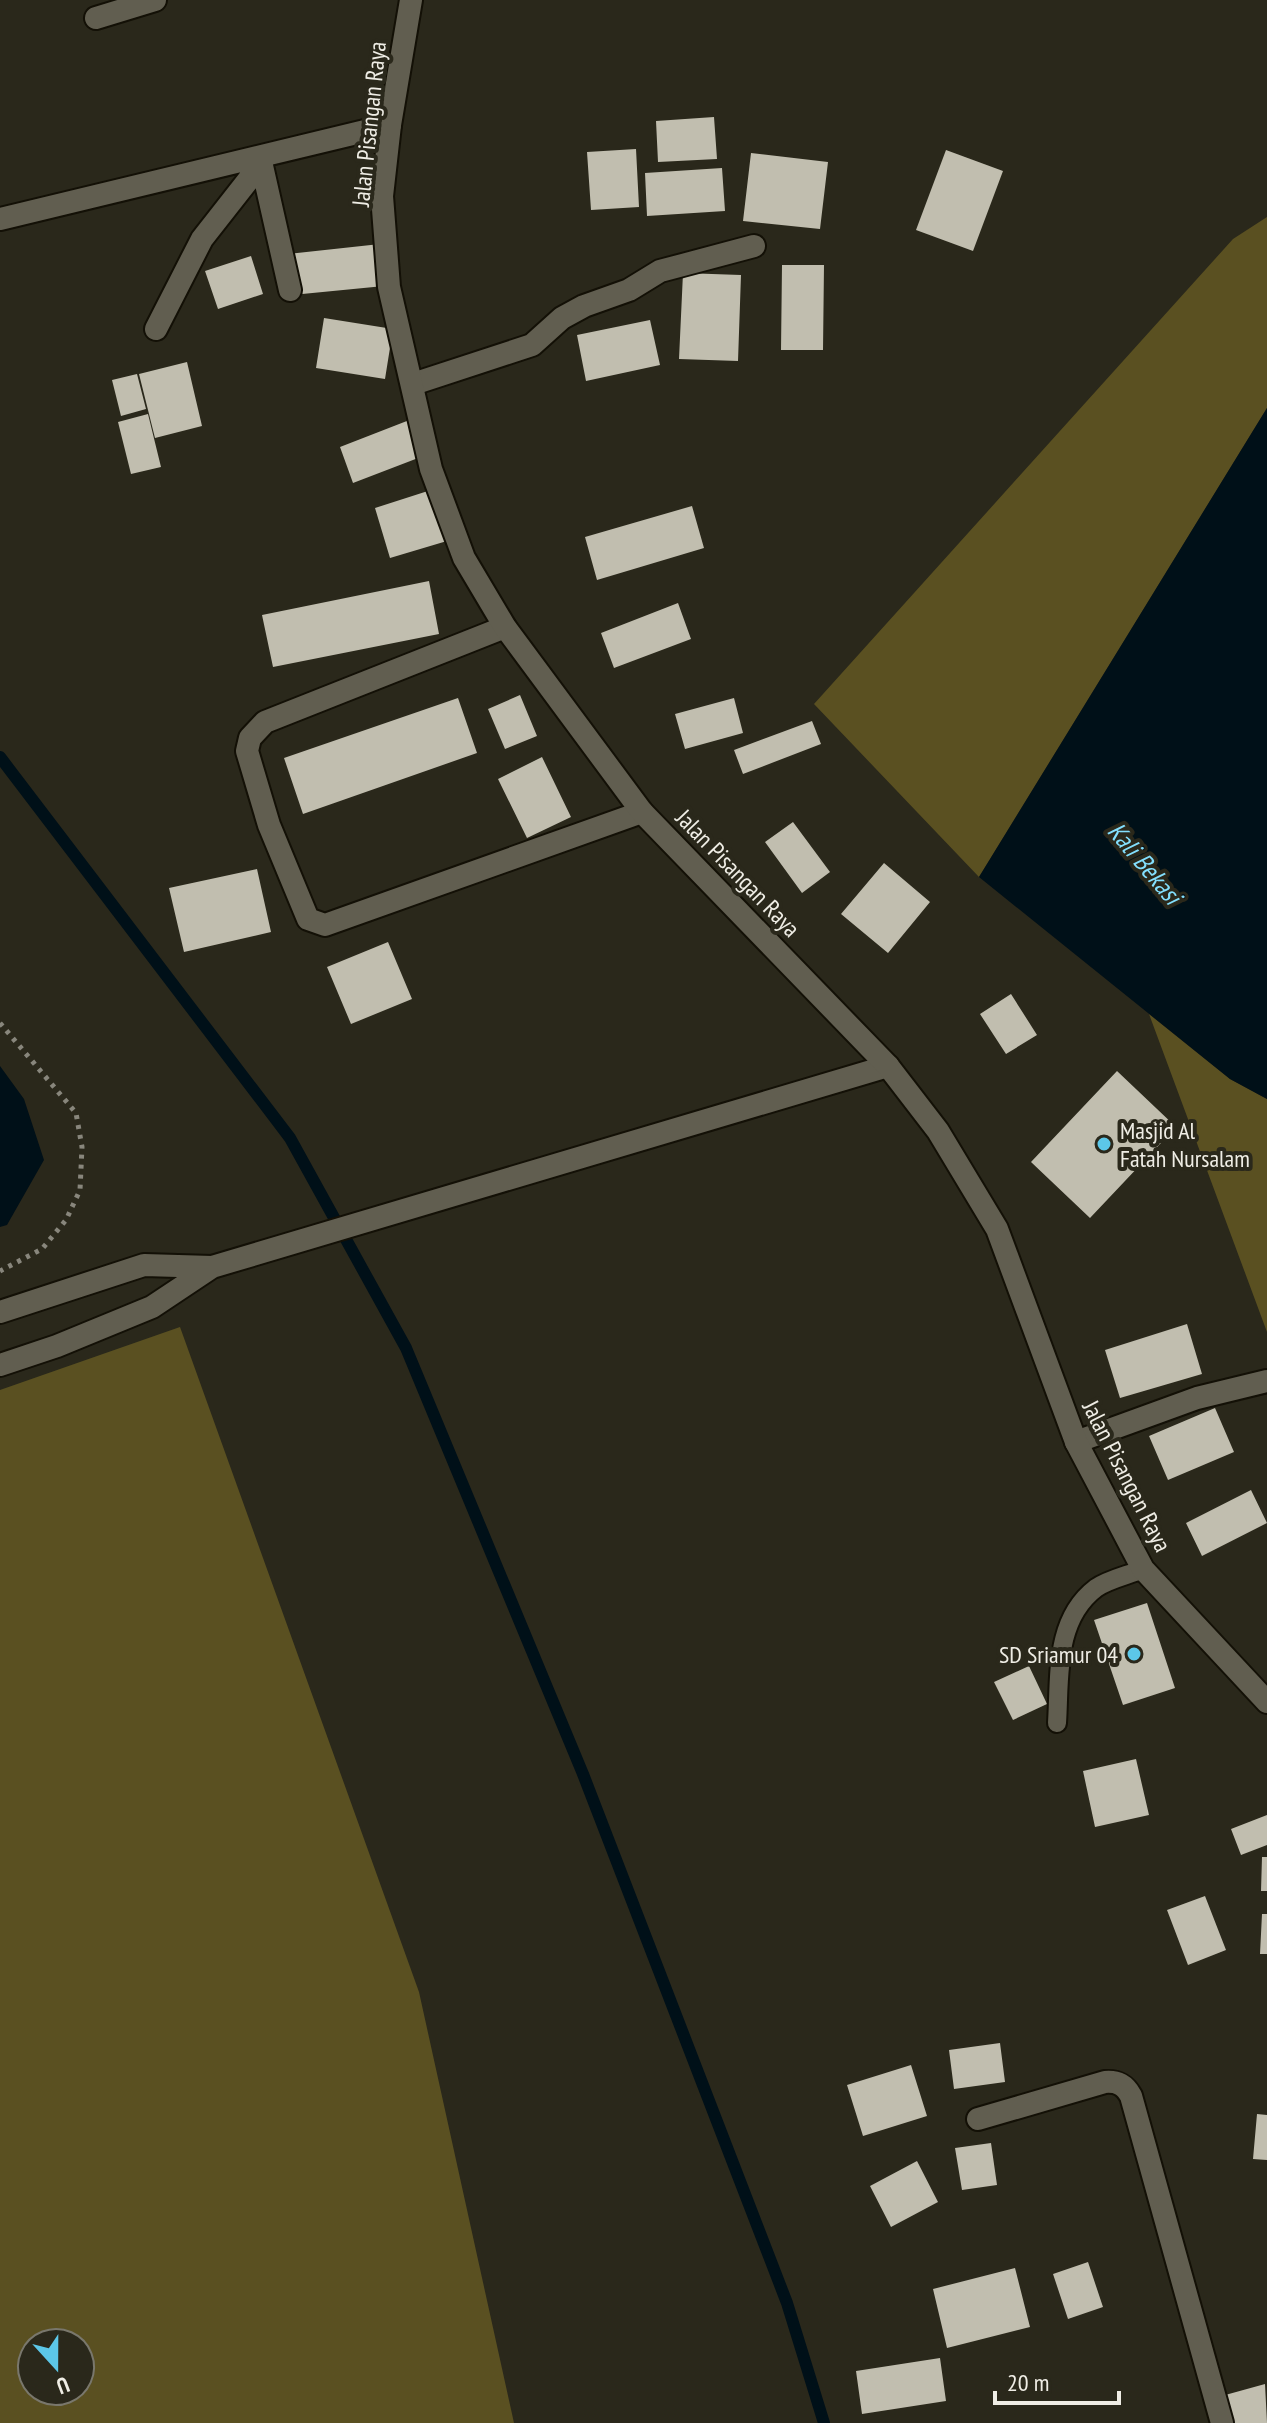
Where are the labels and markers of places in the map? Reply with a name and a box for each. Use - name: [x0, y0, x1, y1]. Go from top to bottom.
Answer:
- place label: Masjid Al Fatah Nursalam: [1120, 1115, 1250, 1174]
- marker: Masjid Al Fatah Nursalam: [1095, 1135, 1113, 1153]
- place label: SD Sriamur 04: [999, 1639, 1118, 1670]
- marker: SD Sriamur 04: [1125, 1645, 1143, 1663]

